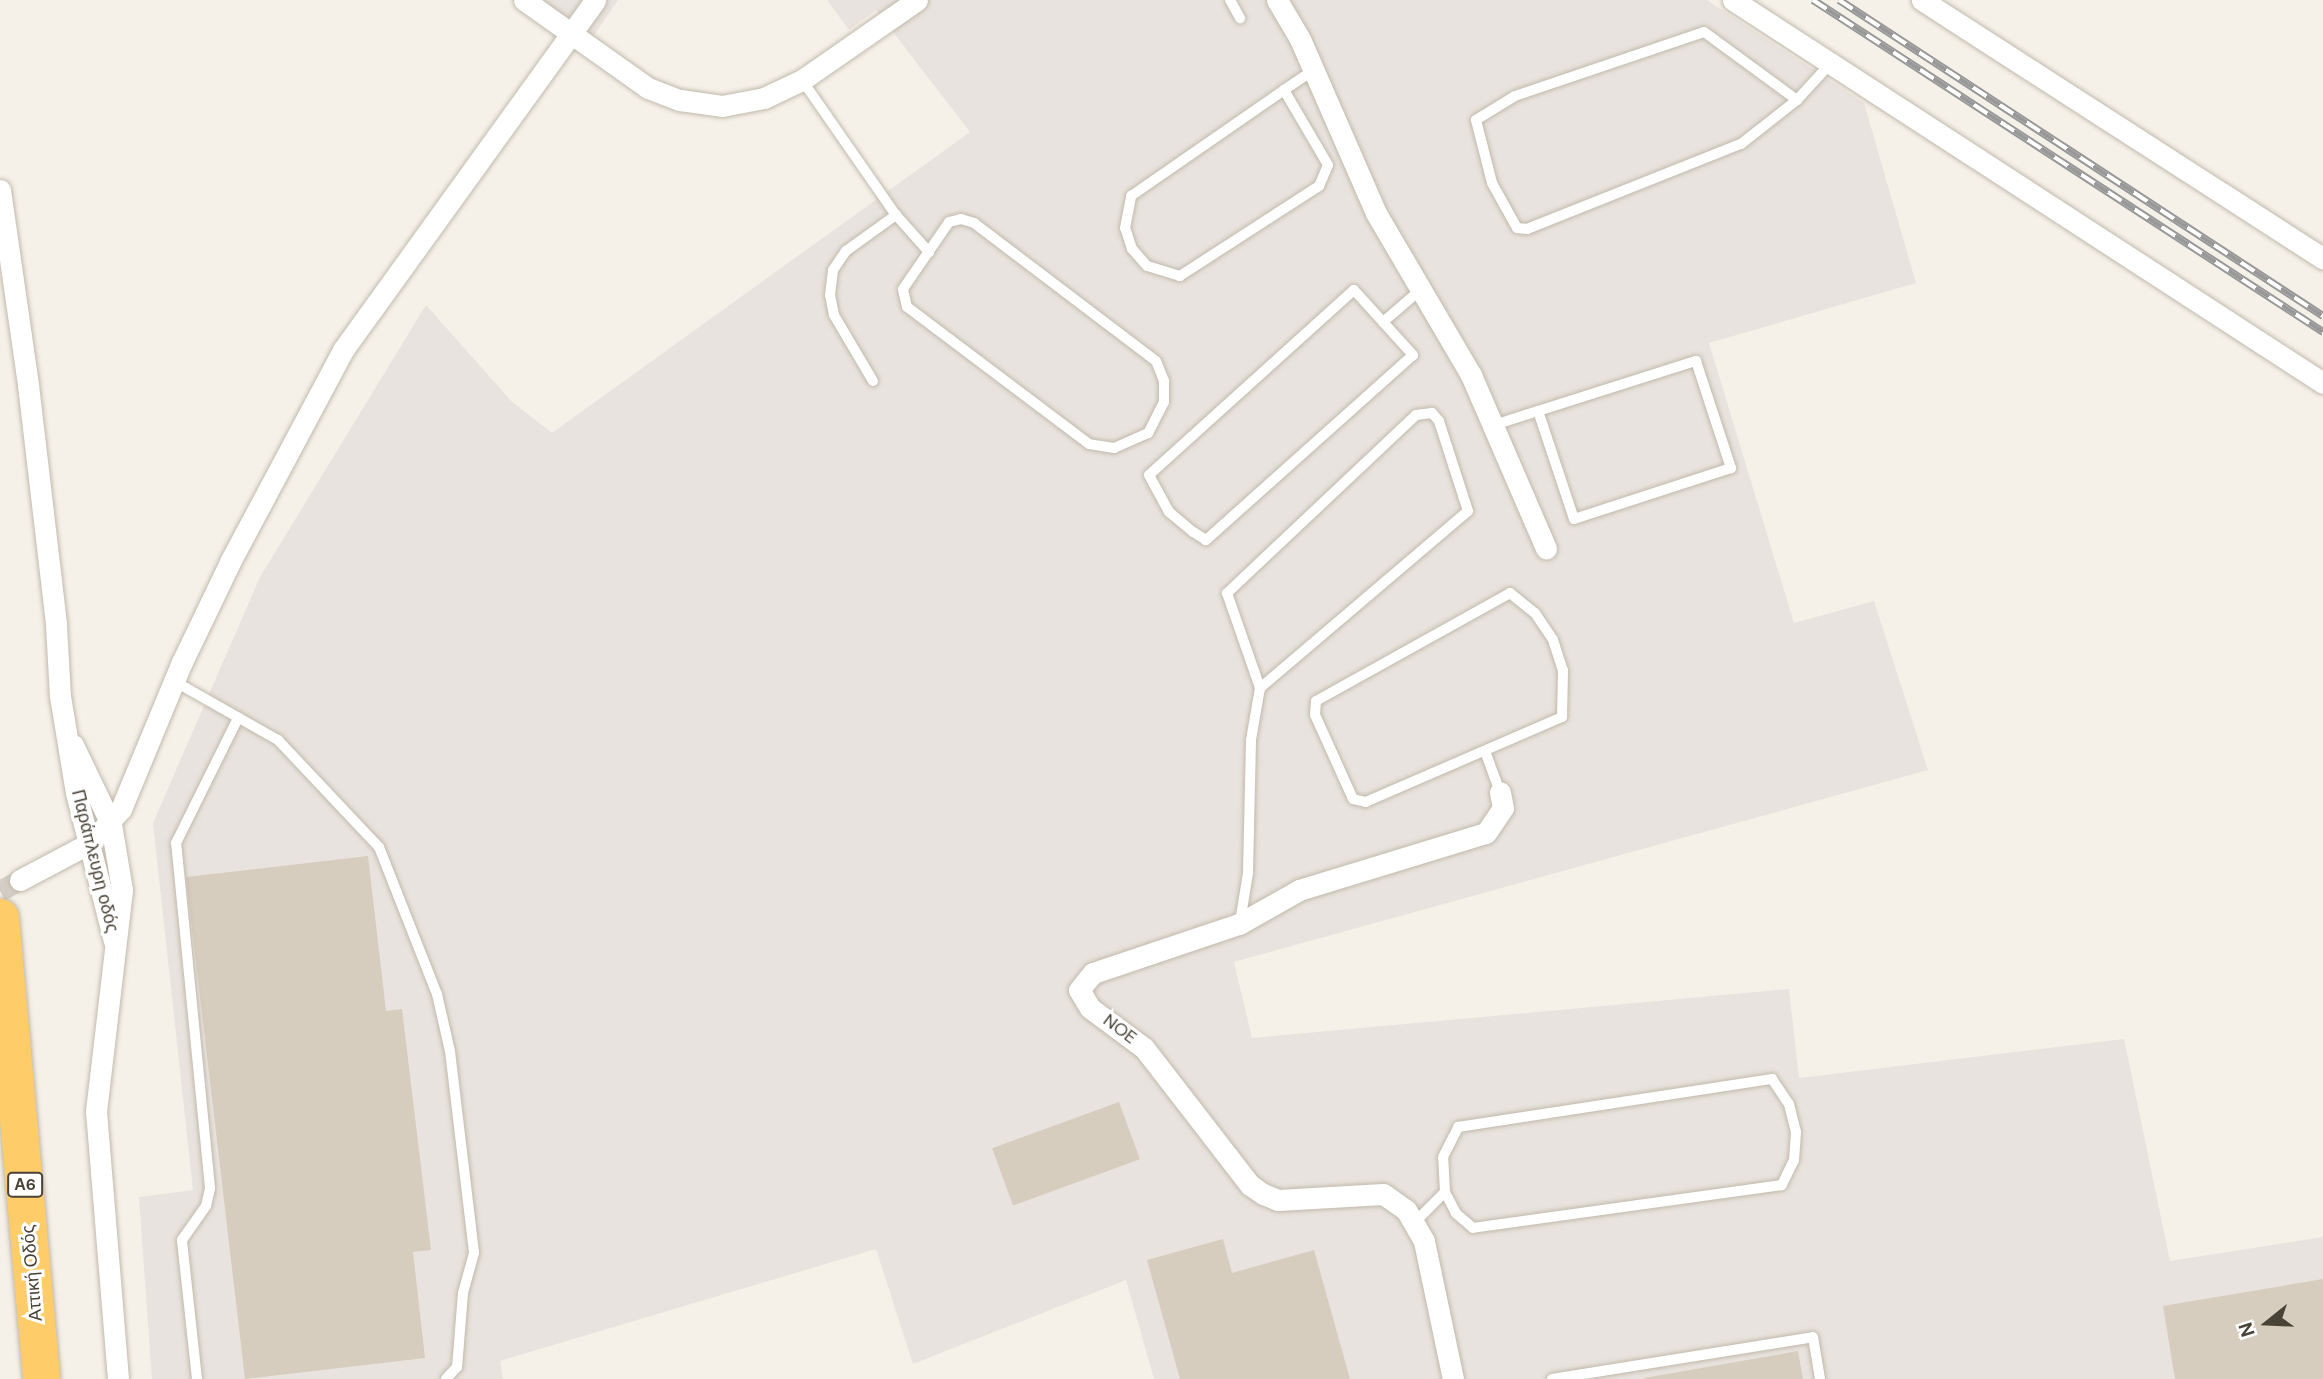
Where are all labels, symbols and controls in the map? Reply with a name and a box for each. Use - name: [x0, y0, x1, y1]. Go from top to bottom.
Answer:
- street label: Παράπλευρη οδός: [67, 787, 123, 935]
- street label: NOE: [1099, 1009, 1141, 1049]
- road number: Α6: [6, 1172, 44, 1198]
- street label: Αττική Οδός: [17, 1224, 47, 1322]
- north arrow: [2232, 1288, 2302, 1358]
- text: N: [2233, 1319, 2261, 1340]

